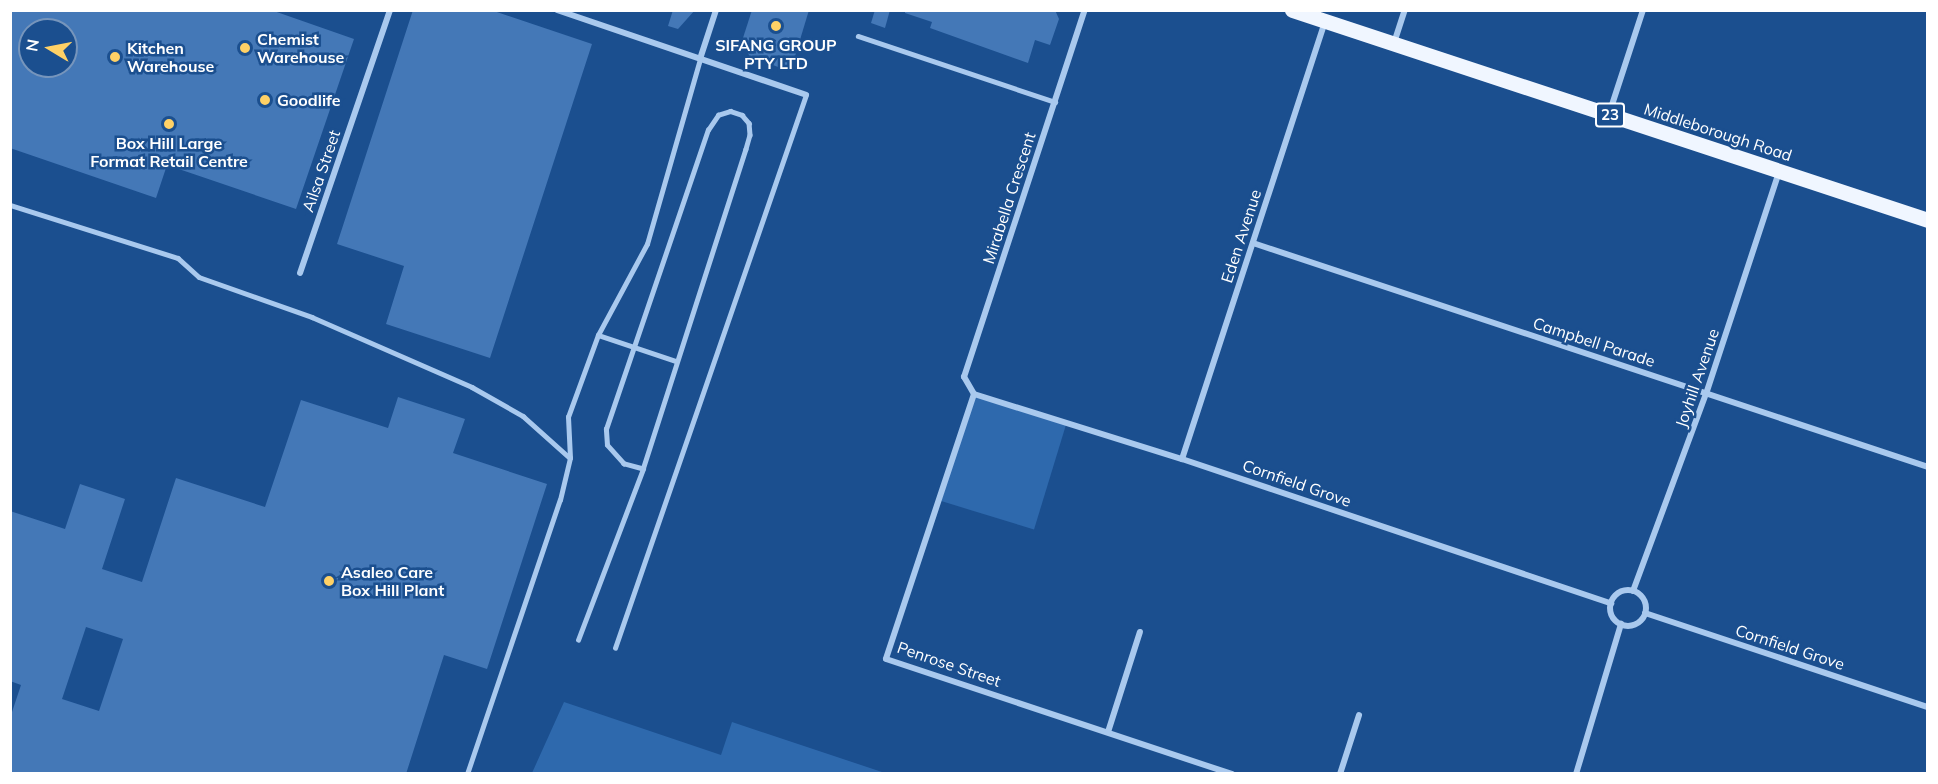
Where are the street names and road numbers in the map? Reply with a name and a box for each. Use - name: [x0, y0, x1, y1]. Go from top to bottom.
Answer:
- street label: Middleborough Road: [1642, 99, 1794, 165]
- road number: 23: [1595, 103, 1625, 127]
- street label: Ailsa Street: [298, 128, 344, 214]
- street label: Mirabella Crescent: [979, 130, 1039, 266]
- street label: Eden Avenue: [1217, 187, 1265, 285]
- street label: Campbell Parade: [1531, 313, 1657, 371]
- street label: Joyhill Avenue: [1671, 326, 1723, 430]
- street label: Cornfield Grove: [1240, 455, 1354, 511]
- street label: Cornfield Grove: [1733, 620, 1847, 674]
- street label: Penrose Street: [895, 637, 1003, 691]

